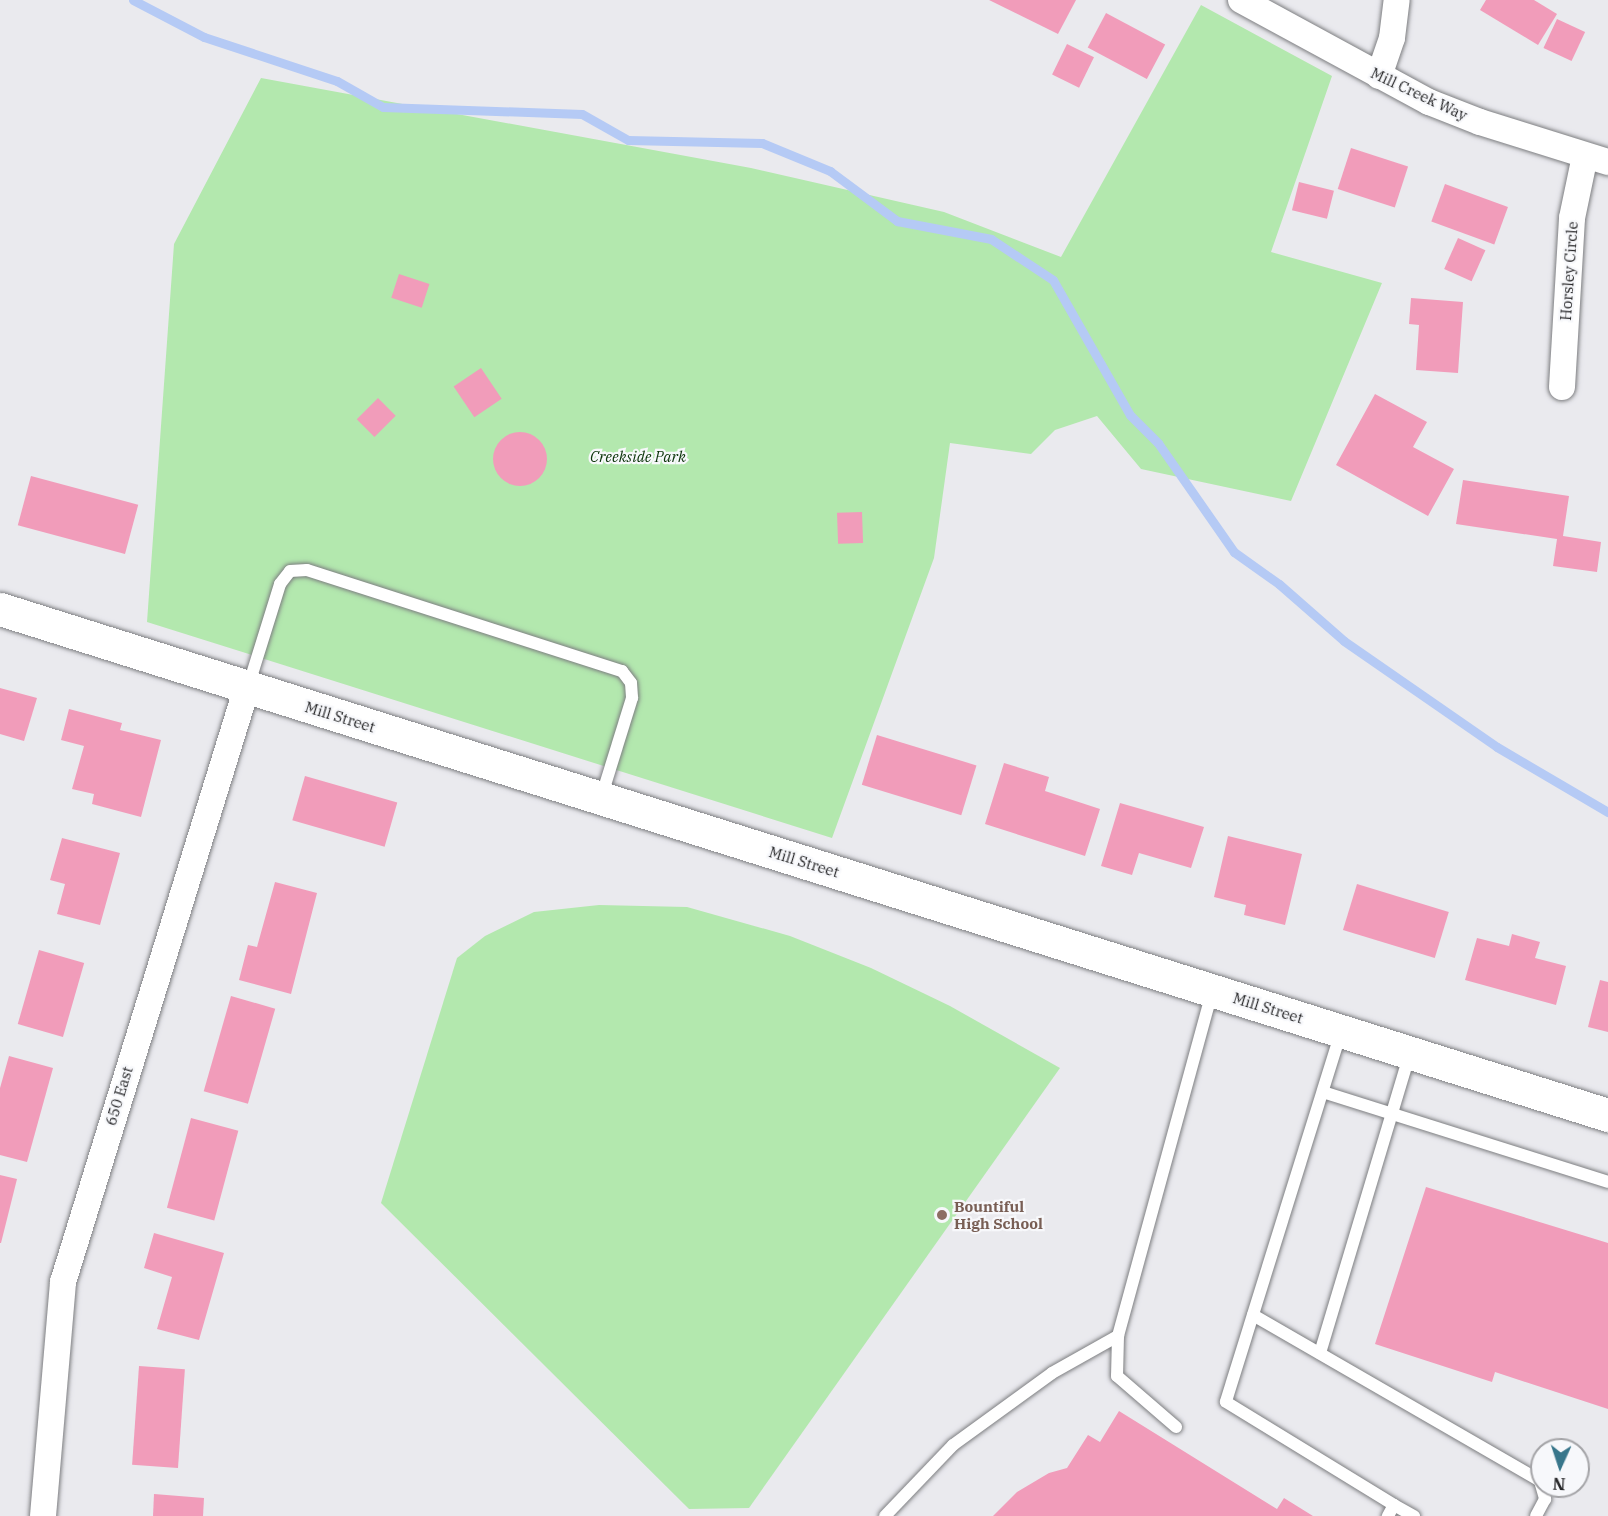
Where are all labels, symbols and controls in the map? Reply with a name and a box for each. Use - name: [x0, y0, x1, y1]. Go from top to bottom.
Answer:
- street label: Mill Creek Way: [1368, 64, 1470, 124]
- street label: Horsley Circle: [1557, 221, 1581, 321]
- park label: Creekside Park: [590, 448, 686, 466]
- street label: Mill Street: [303, 698, 377, 736]
- street label: Mill Street: [767, 843, 841, 881]
- street label: Mill Street: [1231, 989, 1305, 1027]
- street label: 650 East: [102, 1064, 136, 1128]
- place label: Bountiful High School: [954, 1197, 1043, 1232]
- marker: Bountiful High School: [935, 1208, 949, 1222]
- north arrow: [1530, 1438, 1590, 1498]
- text: N: [1552, 1474, 1566, 1494]

